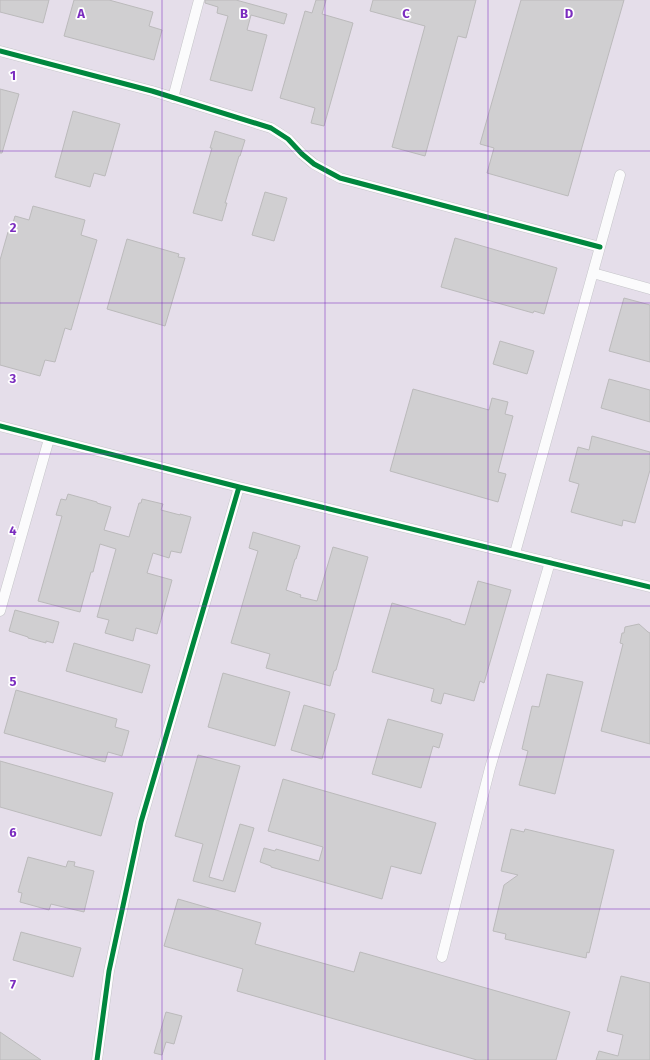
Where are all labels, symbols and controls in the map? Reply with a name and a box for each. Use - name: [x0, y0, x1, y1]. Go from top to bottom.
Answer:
- text: A: [76, 6, 85, 21]
- text: B: [240, 6, 248, 21]
- text: C: [402, 6, 410, 21]
- text: D: [565, 6, 574, 21]
- text: 1: [10, 68, 16, 83]
- text: 2: [10, 220, 17, 235]
- text: 3: [9, 371, 17, 386]
- text: 4: [9, 523, 17, 538]
- text: 5: [10, 674, 17, 689]
- text: 6: [9, 825, 17, 840]
- text: 7: [10, 977, 16, 992]

